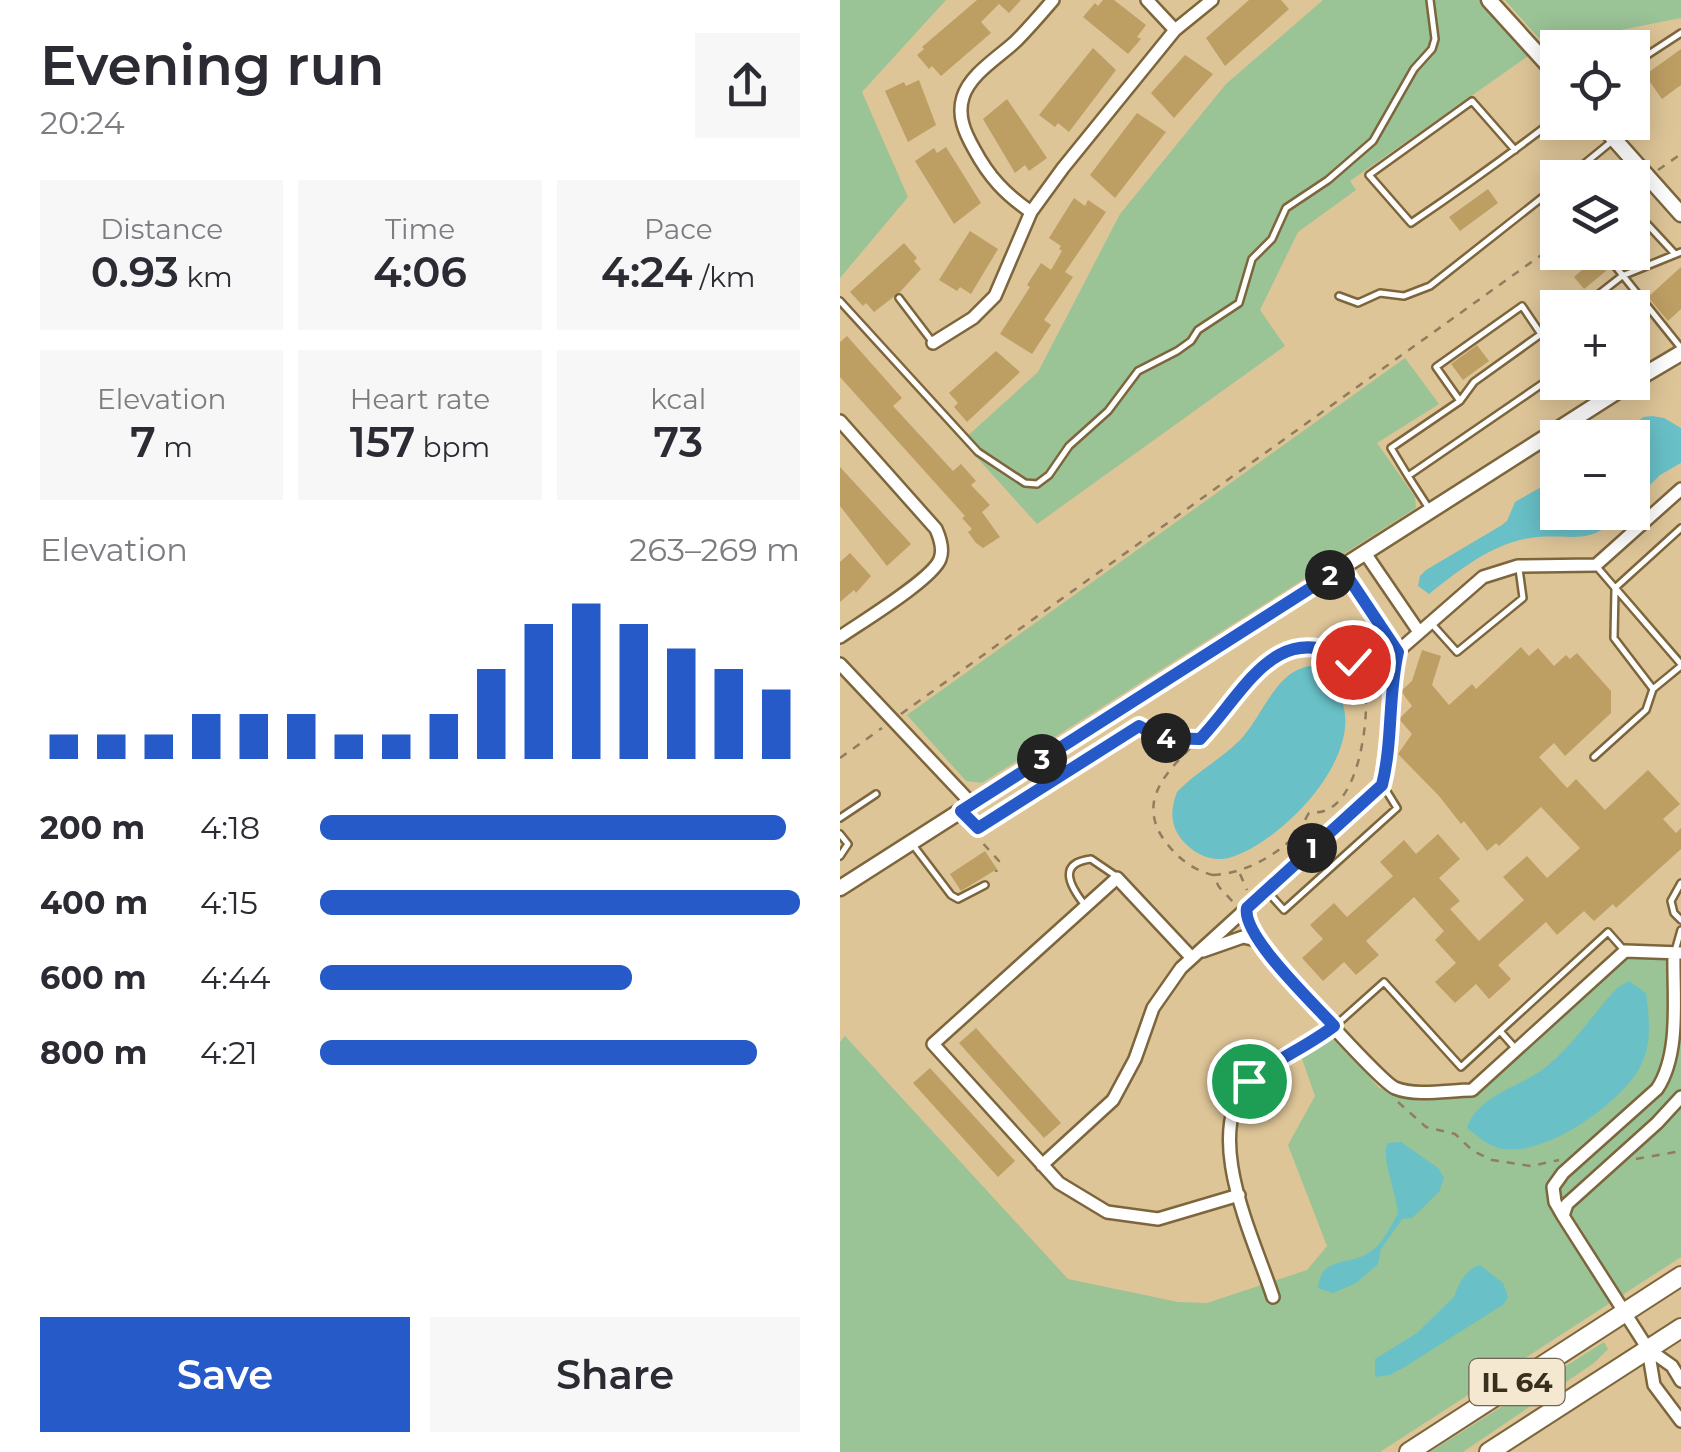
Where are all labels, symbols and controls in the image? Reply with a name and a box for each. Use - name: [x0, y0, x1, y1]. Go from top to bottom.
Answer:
- map controls: [1540, 30, 1650, 530]
- button: locate: [1540, 30, 1650, 140]
- text: Evening run: [40, 32, 385, 99]
- button: share: [695, 33, 800, 138]
- text: 20:24: [40, 103, 125, 142]
- button: layers: [1540, 160, 1650, 270]
- text: Distance: [100, 212, 223, 246]
- text: Time: [385, 212, 455, 246]
- text: Pace: [644, 212, 713, 246]
- text: 0.93: [91, 246, 179, 298]
- text: 4:06: [373, 246, 467, 298]
- text: 4:24: [601, 246, 692, 298]
- text: km: [179, 260, 233, 294]
- text: /km: [692, 260, 756, 294]
- button: +: [1540, 290, 1650, 400]
- text: Elevation: [97, 382, 226, 416]
- text: Heart rate: [350, 382, 490, 416]
- text: kcal: [650, 382, 706, 416]
- text: 7: [130, 416, 156, 468]
- text: 157: [350, 416, 415, 468]
- text: 73: [653, 416, 703, 468]
- button: −: [1540, 420, 1650, 530]
- text: m: [156, 430, 193, 464]
- text: bpm: [415, 430, 490, 464]
- text: Elevation: [40, 530, 188, 569]
- text: 263–269 m: [629, 530, 800, 569]
- pin: 2: [1305, 550, 1355, 600]
- text: 2: [1322, 558, 1338, 592]
- pin: [1311, 620, 1396, 705]
- icon: check: [1326, 635, 1381, 690]
- pin: 4: [1141, 713, 1191, 763]
- text: 4: [1156, 721, 1176, 755]
- pin: 3: [1017, 734, 1067, 784]
- text: 3: [1034, 742, 1050, 776]
- text: 200 m: [40, 808, 145, 847]
- text: 4:18: [200, 808, 260, 847]
- pin: 1: [1287, 823, 1337, 873]
- text: 1: [1307, 831, 1317, 865]
- text: 400 m: [40, 883, 148, 922]
- text: 4:15: [200, 883, 258, 922]
- text: 600 m: [40, 958, 146, 997]
- text: 4:44: [200, 958, 270, 997]
- text: 800 m: [40, 1033, 147, 1072]
- text: 4:21: [200, 1033, 258, 1072]
- pin: [1207, 1039, 1292, 1124]
- icon: arrive: [1222, 1054, 1277, 1109]
- button: Save: [40, 1317, 410, 1432]
- button: Share: [430, 1317, 800, 1432]
- road number: IL 64: [1470, 1359, 1564, 1405]

